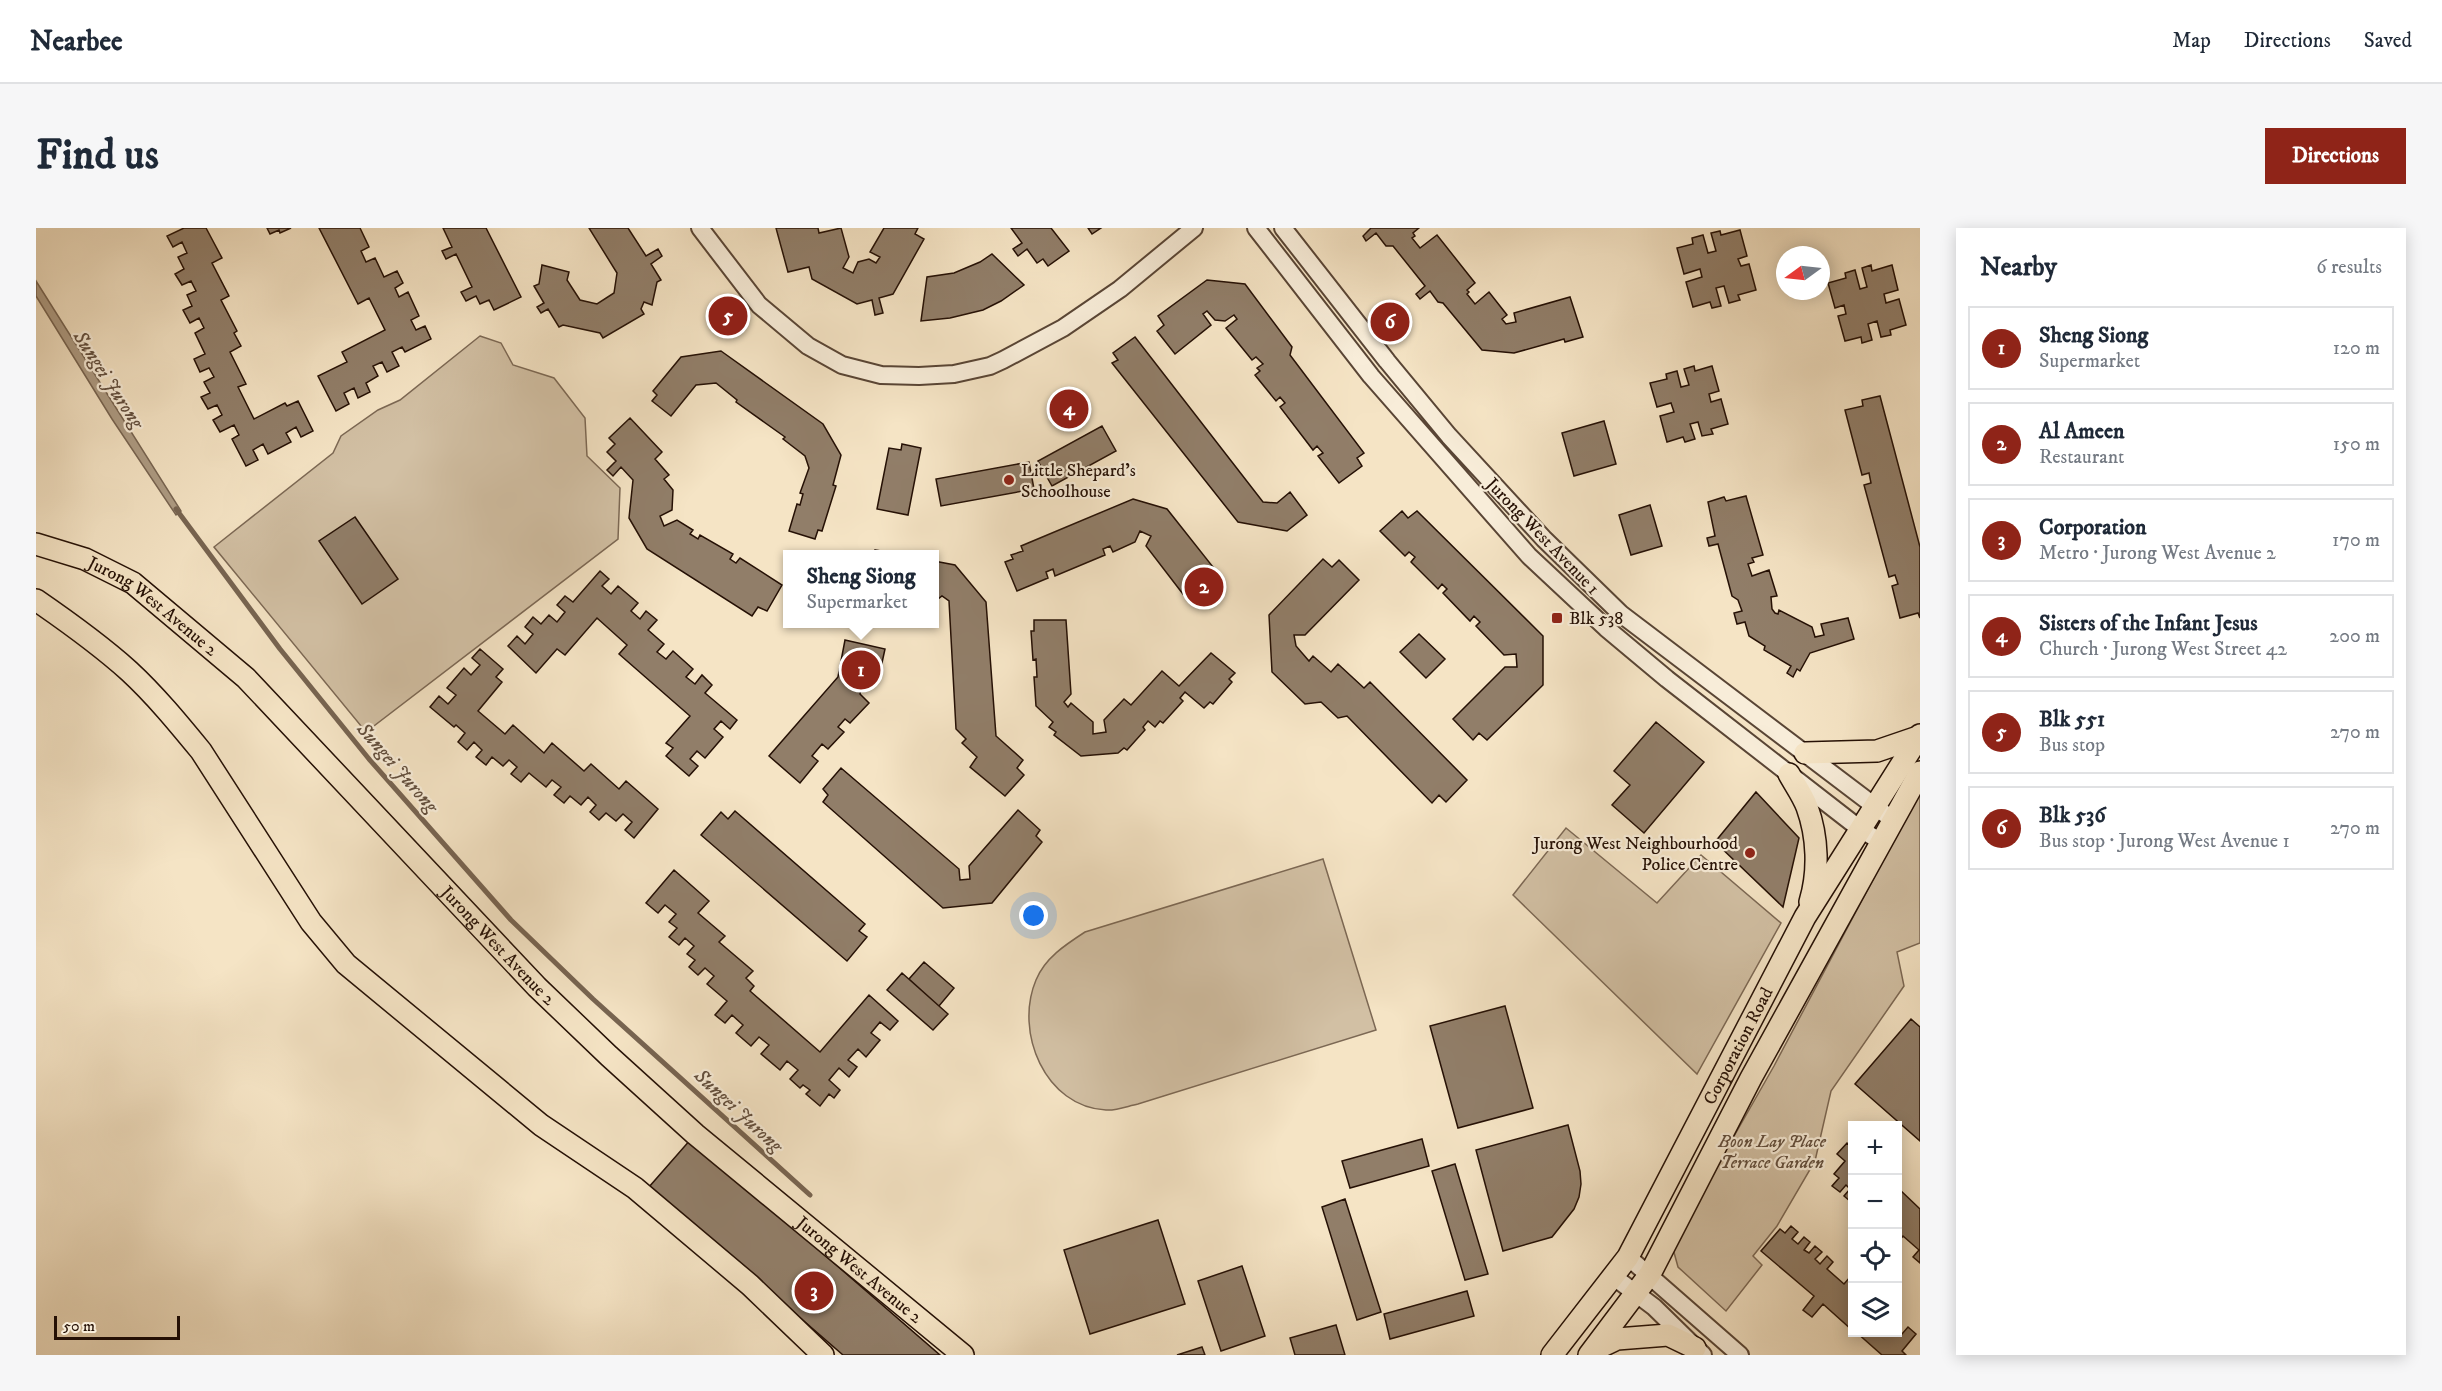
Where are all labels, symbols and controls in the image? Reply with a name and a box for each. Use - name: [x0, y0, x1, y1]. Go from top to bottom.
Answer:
- text: Nearbee: [30, 24, 123, 59]
- text: Map: [2172, 28, 2211, 54]
- text: Directions: [2244, 28, 2331, 54]
- text: Saved: [2364, 28, 2412, 54]
- button: Directions: [2265, 128, 2406, 184]
- text: Find us: [36, 130, 159, 182]
- north arrow: [1776, 246, 1830, 300]
- text: Nearby: [1980, 251, 2057, 284]
- text: 6 results: [2316, 255, 2382, 280]
- pin: 5: [708, 294, 748, 338]
- pin: 6: [1370, 300, 1410, 344]
- text: Sheng Siong: [2039, 322, 2148, 349]
- water label: Sungei Jurong: [66, 325, 150, 435]
- text: 1: [1998, 336, 2005, 361]
- text: 120 m: [2333, 336, 2380, 361]
- text: Supermarket: [2039, 349, 2140, 374]
- pin: 4: [1050, 386, 1088, 432]
- text: Al Ameen: [2039, 418, 2125, 445]
- text: 2: [1997, 432, 2006, 457]
- text: 150 m: [2333, 432, 2380, 457]
- text: Restaurant: [2039, 445, 2124, 470]
- place label: Little Shepard's Schoolhouse: [1021, 460, 1136, 503]
- street label: Jurong West Avenue 1: [1479, 472, 1604, 600]
- marker: Little Shepard's Schoolhouse: [1002, 473, 1016, 487]
- text: Corporation: [2039, 514, 2147, 541]
- text: 3: [1998, 528, 2005, 553]
- text: 170 m: [2332, 528, 2380, 553]
- text: Metro · Jurong West Avenue 2: [2039, 541, 2276, 566]
- popup: [783, 550, 939, 628]
- street label: Jurong West Avenue 2: [82, 551, 222, 661]
- text: Sheng Siong: [806, 563, 916, 590]
- pin: 2: [1184, 564, 1224, 610]
- text: Supermarket: [806, 590, 908, 615]
- place label: Blk 538: [1569, 608, 1623, 630]
- text: Sisters of the Infant Jesus: [2039, 610, 2258, 637]
- marker: Blk 538: [1550, 611, 1564, 625]
- text: 4: [1996, 624, 2007, 649]
- text: 200 m: [2329, 624, 2380, 649]
- text: Church · Jurong West Street 42: [2039, 637, 2287, 662]
- pin: 1: [842, 648, 880, 692]
- text: Blk 551: [2039, 706, 2105, 733]
- water label: Sungei Jurong: [350, 717, 444, 820]
- text: 5: [1997, 720, 2006, 745]
- text: 270 m: [2330, 720, 2380, 745]
- text: Bus stop: [2039, 733, 2105, 758]
- text: Blk 536: [2039, 802, 2106, 829]
- text: 6: [1996, 816, 2007, 841]
- text: 270 m: [2330, 816, 2380, 841]
- text: Bus stop · Jurong West Avenue 1: [2039, 829, 2290, 854]
- place label: Jurong West Neighbourhood Police Centre: [1531, 833, 1738, 876]
- marker: Jurong West Neighbourhood Police Centre: [1743, 846, 1757, 860]
- street label: Jurong West Avenue 2: [434, 880, 559, 1010]
- your location: [1019, 901, 1048, 930]
- street label: Corporation Road: [1699, 984, 1778, 1109]
- water label: Sungei Jurong: [688, 1063, 789, 1160]
- map controls: [1848, 1121, 1902, 1337]
- button: +: [1848, 1121, 1902, 1175]
- park label: Boon Lay Place Terrace Garden: [1717, 1131, 1827, 1174]
- button: −: [1848, 1175, 1902, 1229]
- street label: Jurong West Avenue 2: [790, 1211, 926, 1329]
- button: locate: [1848, 1229, 1902, 1283]
- pin: 3: [794, 1268, 834, 1314]
- button: layers: [1848, 1283, 1902, 1337]
- scale bar: [54, 1313, 180, 1340]
- text: 50 m: [63, 1316, 95, 1336]

